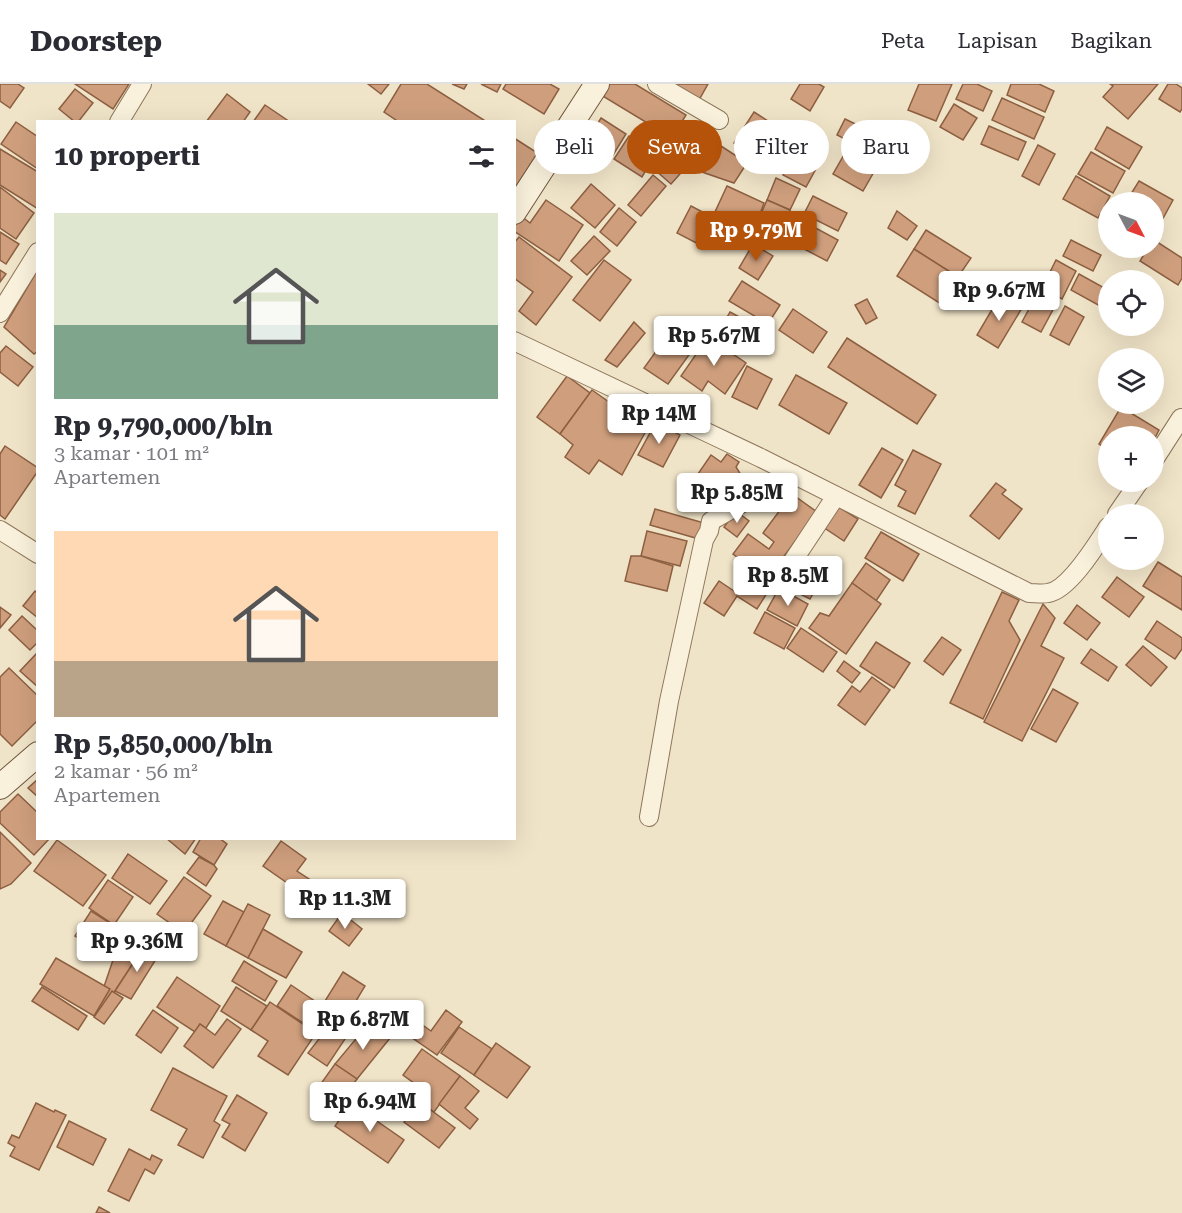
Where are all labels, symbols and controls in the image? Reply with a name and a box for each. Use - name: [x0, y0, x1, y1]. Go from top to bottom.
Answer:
- text: Doorstep: [30, 25, 162, 58]
- text: Peta: [881, 29, 925, 53]
- text: Lapisan: [958, 29, 1038, 53]
- text: Bagikan: [1071, 29, 1152, 53]
- chip: Beli: [534, 120, 615, 174]
- chip: Sewa: [627, 120, 722, 174]
- chip: Filter: [734, 120, 829, 174]
- chip: Baru: [841, 120, 930, 174]
- icon: filters: [465, 140, 498, 173]
- text: 10 properti: [54, 141, 200, 171]
- north arrow: [1098, 192, 1164, 258]
- map controls: [1098, 192, 1164, 570]
- pin: Rp 9.79M: [694, 211, 818, 262]
- text: Rp 9.79M: [710, 218, 802, 242]
- icon: home: [222, 252, 330, 360]
- button: locate: [1098, 270, 1164, 336]
- pin: Rp 9.67M: [937, 271, 1061, 322]
- text: Rp 9.67M: [953, 278, 1045, 302]
- pin: Rp 5.67M: [652, 316, 776, 367]
- text: Rp 5.67M: [668, 323, 760, 347]
- button: layers: [1098, 348, 1164, 414]
- pin: Rp 14M: [610, 394, 708, 445]
- text: Rp 14M: [621, 401, 697, 425]
- text: Rp 9,790,000/bln: [54, 411, 273, 441]
- button: +: [1098, 426, 1164, 492]
- text: 3 kamar · 101 m²: [54, 441, 209, 465]
- text: Apartemen: [54, 465, 160, 489]
- pin: Rp 5.85M: [675, 473, 799, 524]
- text: Rp 5.85M: [691, 480, 783, 504]
- button: −: [1098, 504, 1164, 570]
- pin: Rp 8.5M: [733, 556, 843, 607]
- text: Rp 8.5M: [747, 563, 829, 587]
- icon: home: [222, 570, 330, 678]
- text: Rp 5,850,000/bln: [54, 729, 273, 759]
- text: 2 kamar · 56 m²: [54, 759, 198, 783]
- text: Apartemen: [54, 783, 160, 807]
- pin: Rp 11.3M: [283, 879, 407, 930]
- text: Rp 11.3M: [299, 886, 391, 910]
- pin: Rp 9.36M: [75, 922, 199, 973]
- text: Rp 9.36M: [91, 929, 183, 953]
- pin: Rp 6.87M: [301, 1000, 425, 1051]
- text: Rp 6.87M: [317, 1007, 409, 1031]
- pin: Rp 6.94M: [308, 1082, 432, 1133]
- text: Rp 6.94M: [324, 1089, 416, 1113]

